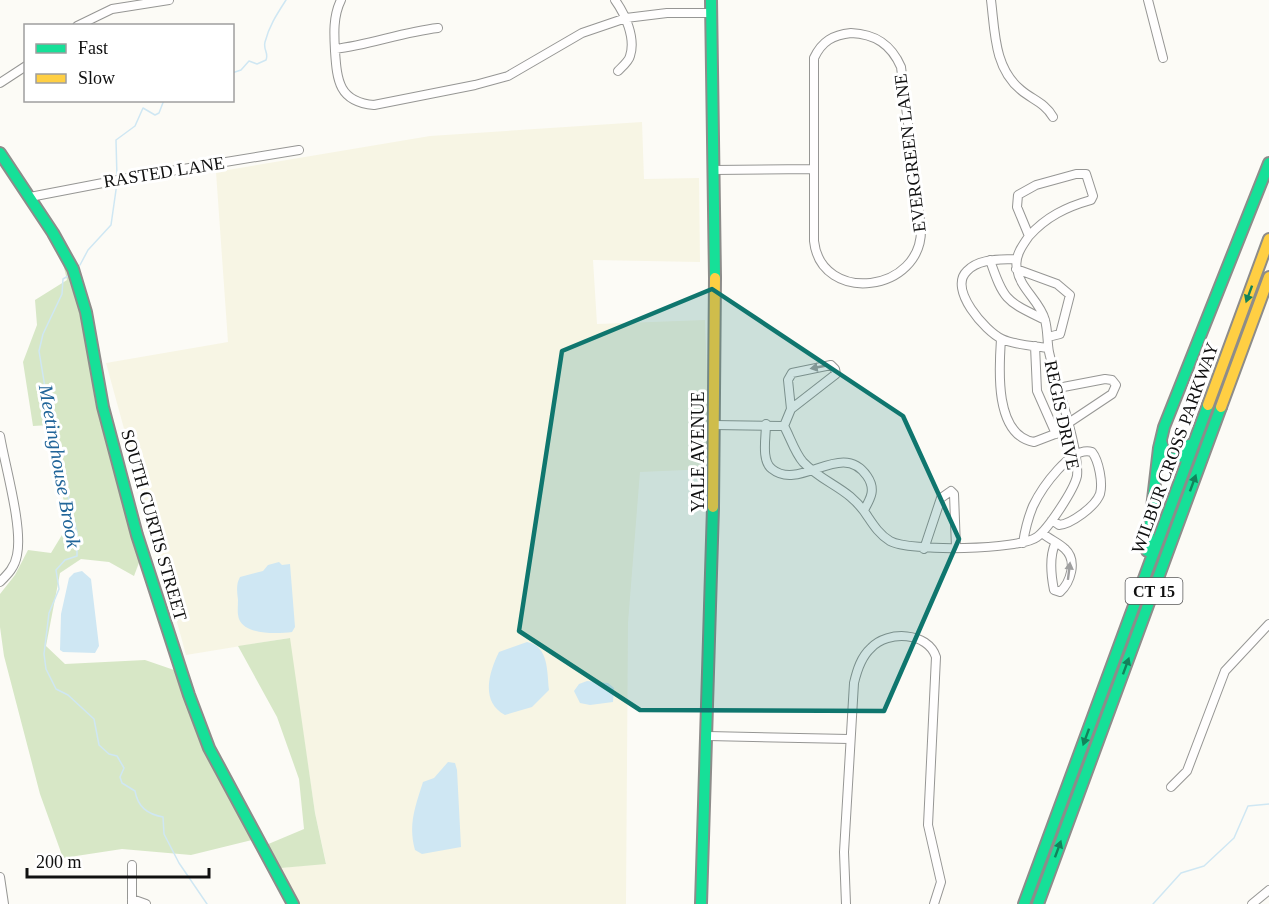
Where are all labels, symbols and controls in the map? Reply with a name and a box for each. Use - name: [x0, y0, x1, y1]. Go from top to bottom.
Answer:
- legend: [24, 24, 234, 102]
- text: Fast: [78, 38, 108, 58]
- text: Slow: [78, 68, 115, 88]
- street label: EVERGREEN LANE: [890, 73, 930, 233]
- street label: RASTED LANE: [102, 153, 226, 191]
- one-way arrow: [1243, 285, 1253, 303]
- street label: WILBUR CROSS PARKWAY: [1128, 340, 1222, 556]
- street label: REGIS DRIVE: [1041, 358, 1083, 472]
- one-way arrow: [810, 363, 829, 372]
- water label: Meetinghouse Brook: [34, 382, 85, 551]
- street label: YALE AVENUE: [688, 391, 708, 513]
- street label: SOUTH CURTIS STREET: [117, 427, 191, 623]
- one-way arrow: [1189, 474, 1198, 492]
- one-way arrow: [1065, 561, 1074, 580]
- road number: CT 15: [1126, 578, 1182, 604]
- one-way arrow: [1121, 657, 1131, 675]
- one-way arrow: [1080, 728, 1090, 746]
- one-way arrow: [1054, 840, 1064, 858]
- scale bar: [27, 841, 208, 879]
- text: 200 m: [36, 852, 82, 872]

